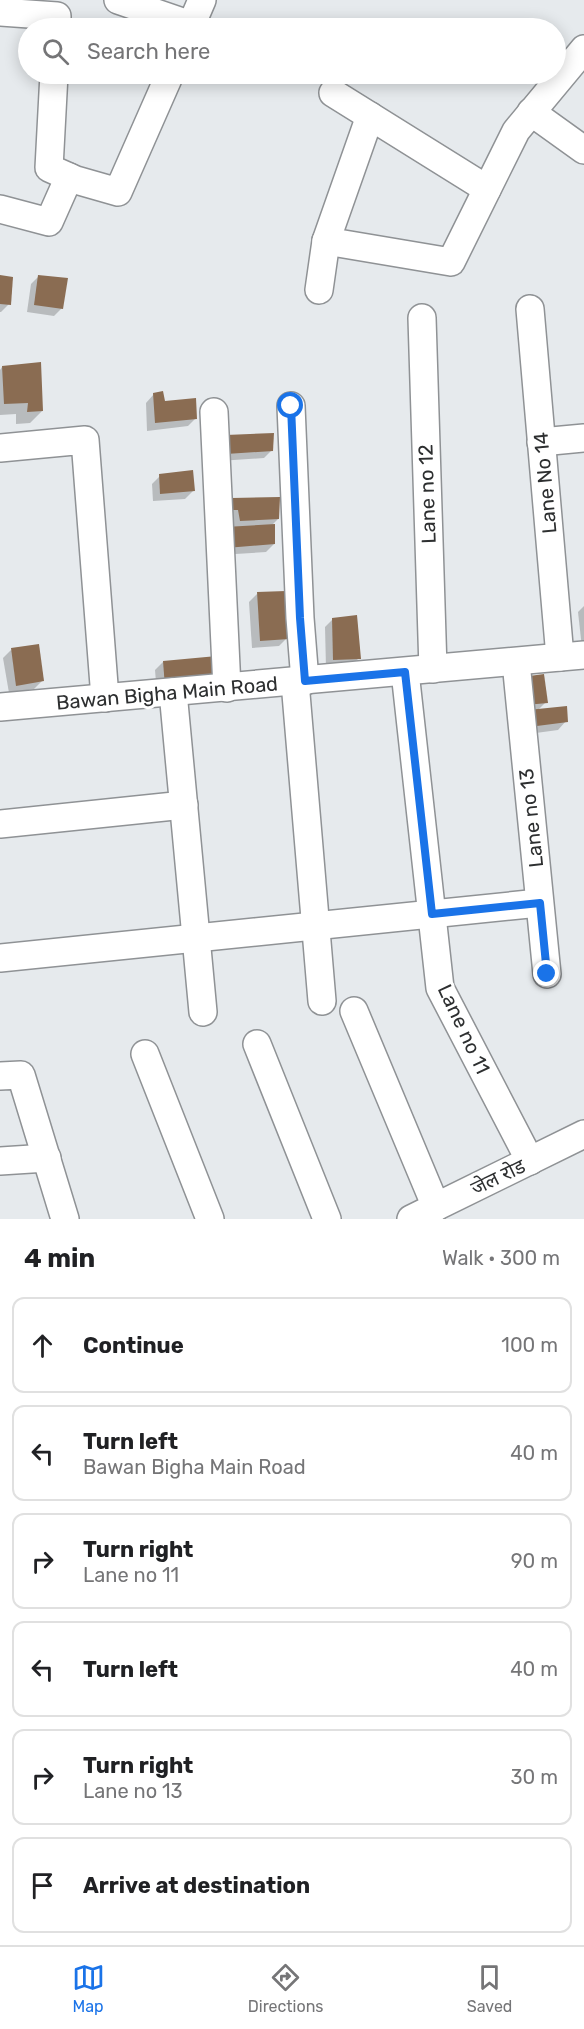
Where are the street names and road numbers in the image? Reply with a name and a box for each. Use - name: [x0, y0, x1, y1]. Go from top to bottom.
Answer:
- street label: Lane No 14: [529, 431, 561, 535]
- street label: Lane no 12: [413, 444, 441, 544]
- street label: Bawan Bigha Main Road: [55, 671, 279, 715]
- street label: Lane no 13: [514, 767, 548, 869]
- street label: Lane no 11: [433, 980, 495, 1078]
- street label: जेल रोड: [467, 1154, 529, 1200]

